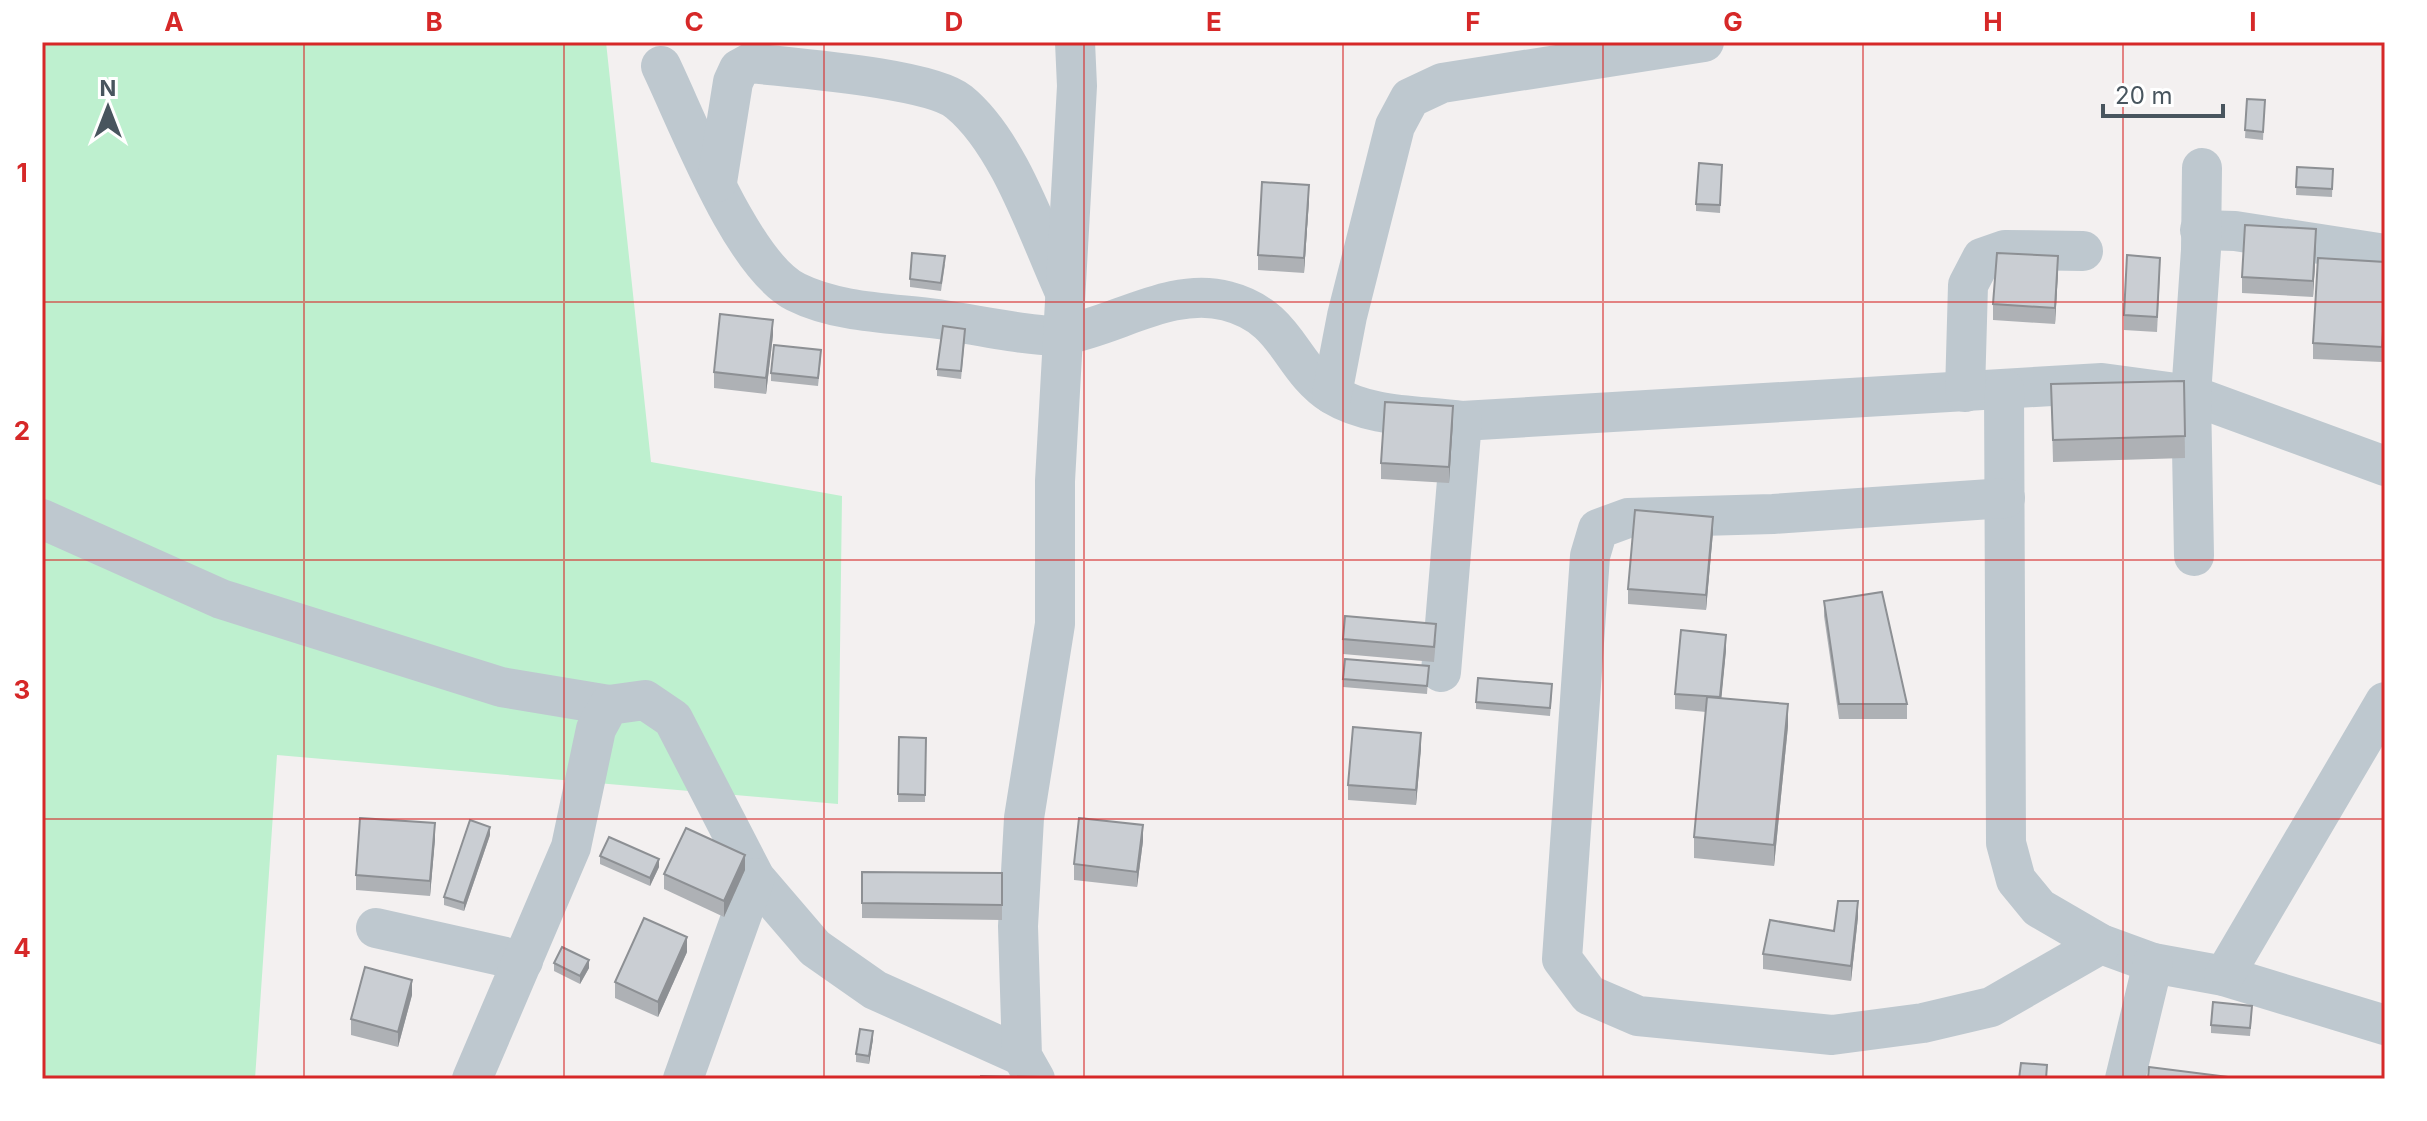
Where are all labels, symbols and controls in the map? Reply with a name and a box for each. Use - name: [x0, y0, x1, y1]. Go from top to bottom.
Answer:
- text: A: [164, 6, 184, 37]
- text: B: [425, 6, 443, 37]
- text: C: [684, 6, 704, 37]
- text: D: [945, 6, 963, 37]
- text: E: [1206, 6, 1222, 37]
- text: F: [1465, 6, 1481, 37]
- text: G: [1723, 6, 1743, 37]
- text: H: [1983, 6, 2003, 37]
- text: I: [2249, 6, 2257, 37]
- north arrow: [68, 68, 148, 148]
- scale bar: [2103, 68, 2223, 118]
- text: N: [100, 75, 116, 101]
- text: 20 m: [2115, 81, 2173, 110]
- text: 1: [16, 157, 28, 188]
- text: 2: [14, 415, 30, 446]
- text: 3: [14, 674, 30, 705]
- text: 4: [13, 932, 31, 963]

